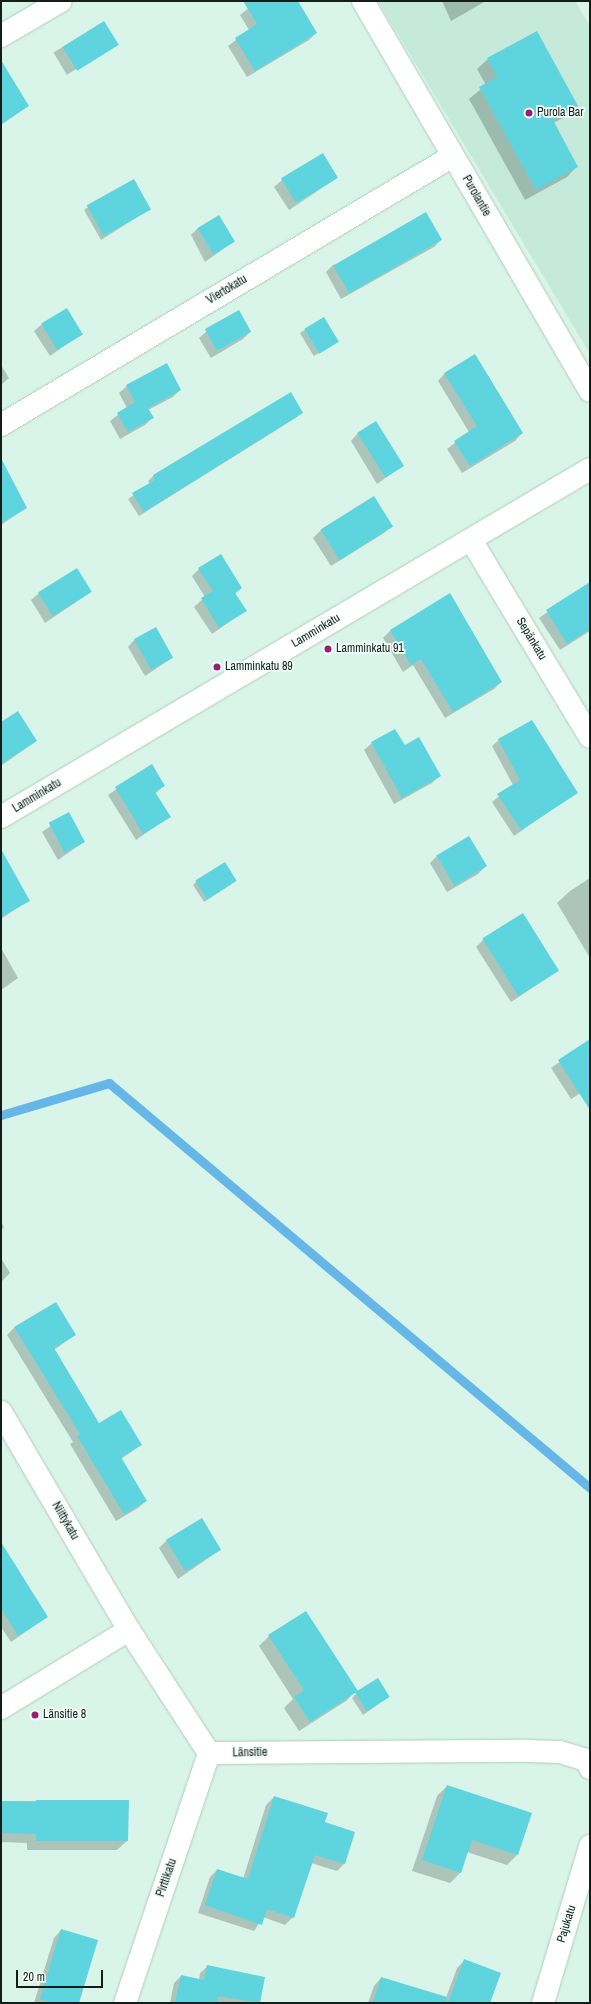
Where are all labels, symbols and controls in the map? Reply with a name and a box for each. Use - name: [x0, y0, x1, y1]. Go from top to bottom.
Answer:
- place label: Purola Bar: [537, 106, 583, 120]
- marker: Purola Bar: [524, 108, 534, 118]
- street label: Purolantie: [459, 173, 493, 219]
- street label: Viertokatu: [204, 272, 250, 308]
- street label: Lamminkatu: [289, 611, 343, 651]
- street label: Sepänkatu: [513, 615, 549, 663]
- place label: Lamminkatu 91: [336, 642, 404, 656]
- marker: Lamminkatu 91: [323, 644, 333, 654]
- place label: Lamminkatu 89: [225, 660, 293, 674]
- marker: Lamminkatu 89: [212, 662, 222, 672]
- street label: Lamminkatu: [10, 776, 64, 816]
- street label: Niittykatu: [48, 1499, 82, 1543]
- place label: Länsitie 8: [43, 1708, 86, 1722]
- marker: Länsitie 8: [30, 1710, 40, 1720]
- street label: Länsitie: [232, 1745, 268, 1761]
- street label: Pirttikatu: [154, 1857, 180, 1899]
- street label: Pajukatu: [555, 1904, 579, 1944]
- scale bar: [18, 1962, 105, 1988]
- text: 20 m: [23, 1969, 45, 1985]

